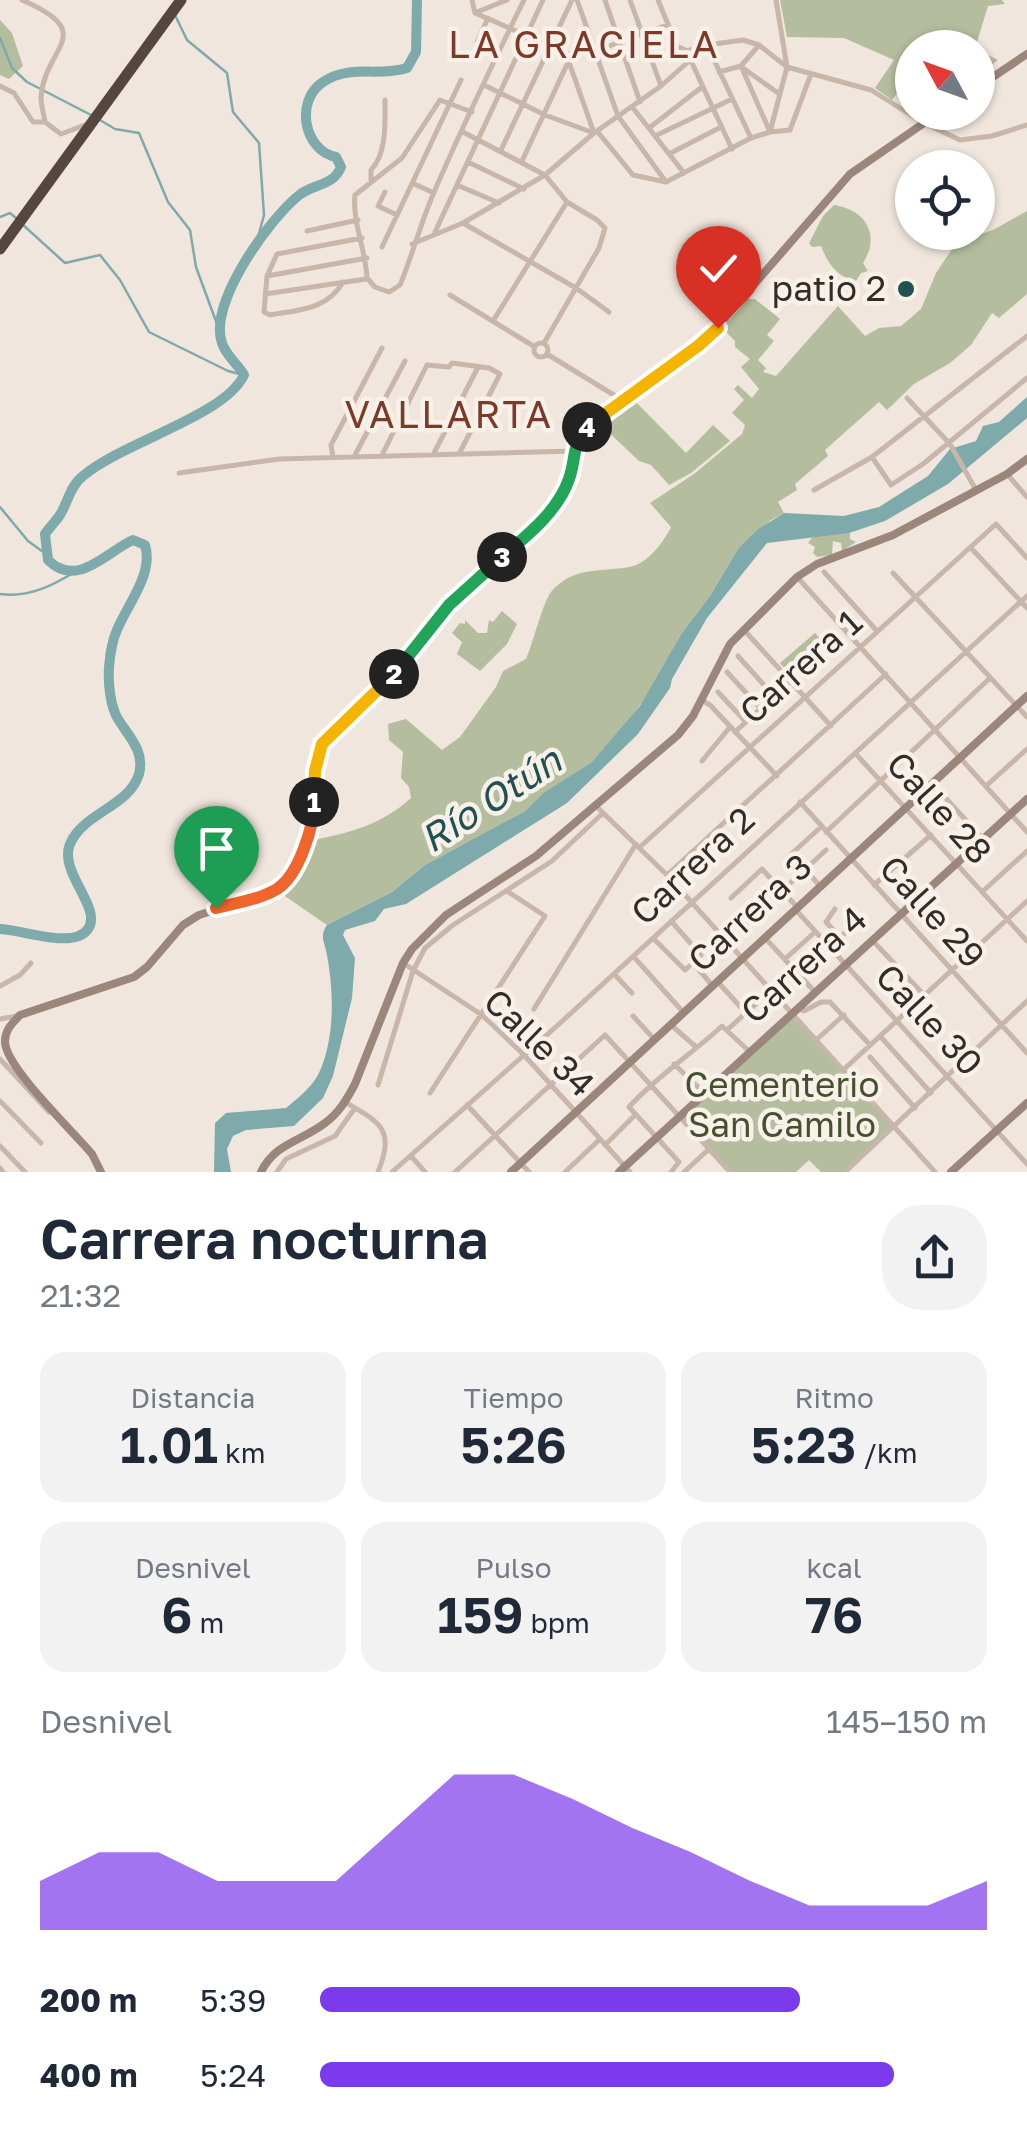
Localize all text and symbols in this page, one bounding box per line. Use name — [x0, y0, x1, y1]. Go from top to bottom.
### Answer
district label: LA GRACIELA — [448, 21, 720, 66]
north arrow — [895, 30, 995, 130]
map controls — [895, 30, 995, 250]
button: locate — [895, 150, 995, 250]
pin — [676, 226, 761, 329]
icon: check — [691, 241, 746, 296]
place label: patio 2 — [772, 267, 886, 309]
marker: patio 2 — [895, 278, 917, 300]
district label: VALLARTA — [345, 391, 553, 436]
pin: 4 — [562, 402, 612, 452]
text: 4 — [578, 410, 596, 443]
pin: 3 — [477, 532, 527, 582]
text: 3 — [493, 540, 511, 573]
street label: Carrera 1 — [731, 601, 870, 732]
pin: 2 — [369, 649, 419, 699]
text: 2 — [385, 657, 403, 690]
water label: Río Otún — [412, 736, 570, 861]
street label: Calle 28 — [879, 743, 1001, 872]
pin: 1 — [289, 777, 339, 827]
text: 1 — [307, 785, 321, 818]
street label: Carrera 2 — [622, 798, 763, 933]
pin — [174, 806, 259, 909]
icon: arrive — [189, 821, 244, 876]
street label: Carrera 3 — [679, 845, 820, 980]
street label: Calle 29 — [872, 847, 994, 976]
street label: Carrera 4 — [732, 897, 875, 1031]
street label: Calle 30 — [868, 955, 992, 1084]
street label: Calle 34 — [476, 980, 603, 1105]
park label: Cementerio San Camilo — [685, 1063, 879, 1145]
text: Carrera nocturna — [40, 1205, 489, 1271]
button: share — [882, 1205, 987, 1310]
text: 21:32 — [40, 1276, 121, 1314]
text: Distancia — [130, 1381, 255, 1414]
text: Tiempo — [464, 1381, 563, 1414]
text: Ritmo — [794, 1381, 874, 1414]
text: 1.01 — [120, 1414, 218, 1474]
text: 5:26 — [460, 1414, 567, 1474]
text: 5:23 — [751, 1414, 856, 1474]
text: km — [218, 1436, 266, 1469]
text: /km — [856, 1436, 917, 1469]
text: Desnivel — [135, 1551, 251, 1584]
text: Pulso — [476, 1551, 551, 1584]
text: kcal — [807, 1551, 862, 1584]
text: 6 — [161, 1584, 193, 1644]
text: 159 — [437, 1584, 524, 1644]
text: 76 — [805, 1584, 863, 1644]
text: m — [193, 1606, 224, 1639]
text: bpm — [524, 1606, 590, 1639]
text: Desnivel — [40, 1702, 172, 1740]
text: 145–150 m — [826, 1702, 987, 1740]
text: 200 m — [40, 1981, 137, 2019]
text: 5:39 — [200, 1981, 266, 2019]
text: 400 m — [40, 2056, 138, 2094]
text: 5:24 — [200, 2056, 266, 2094]

